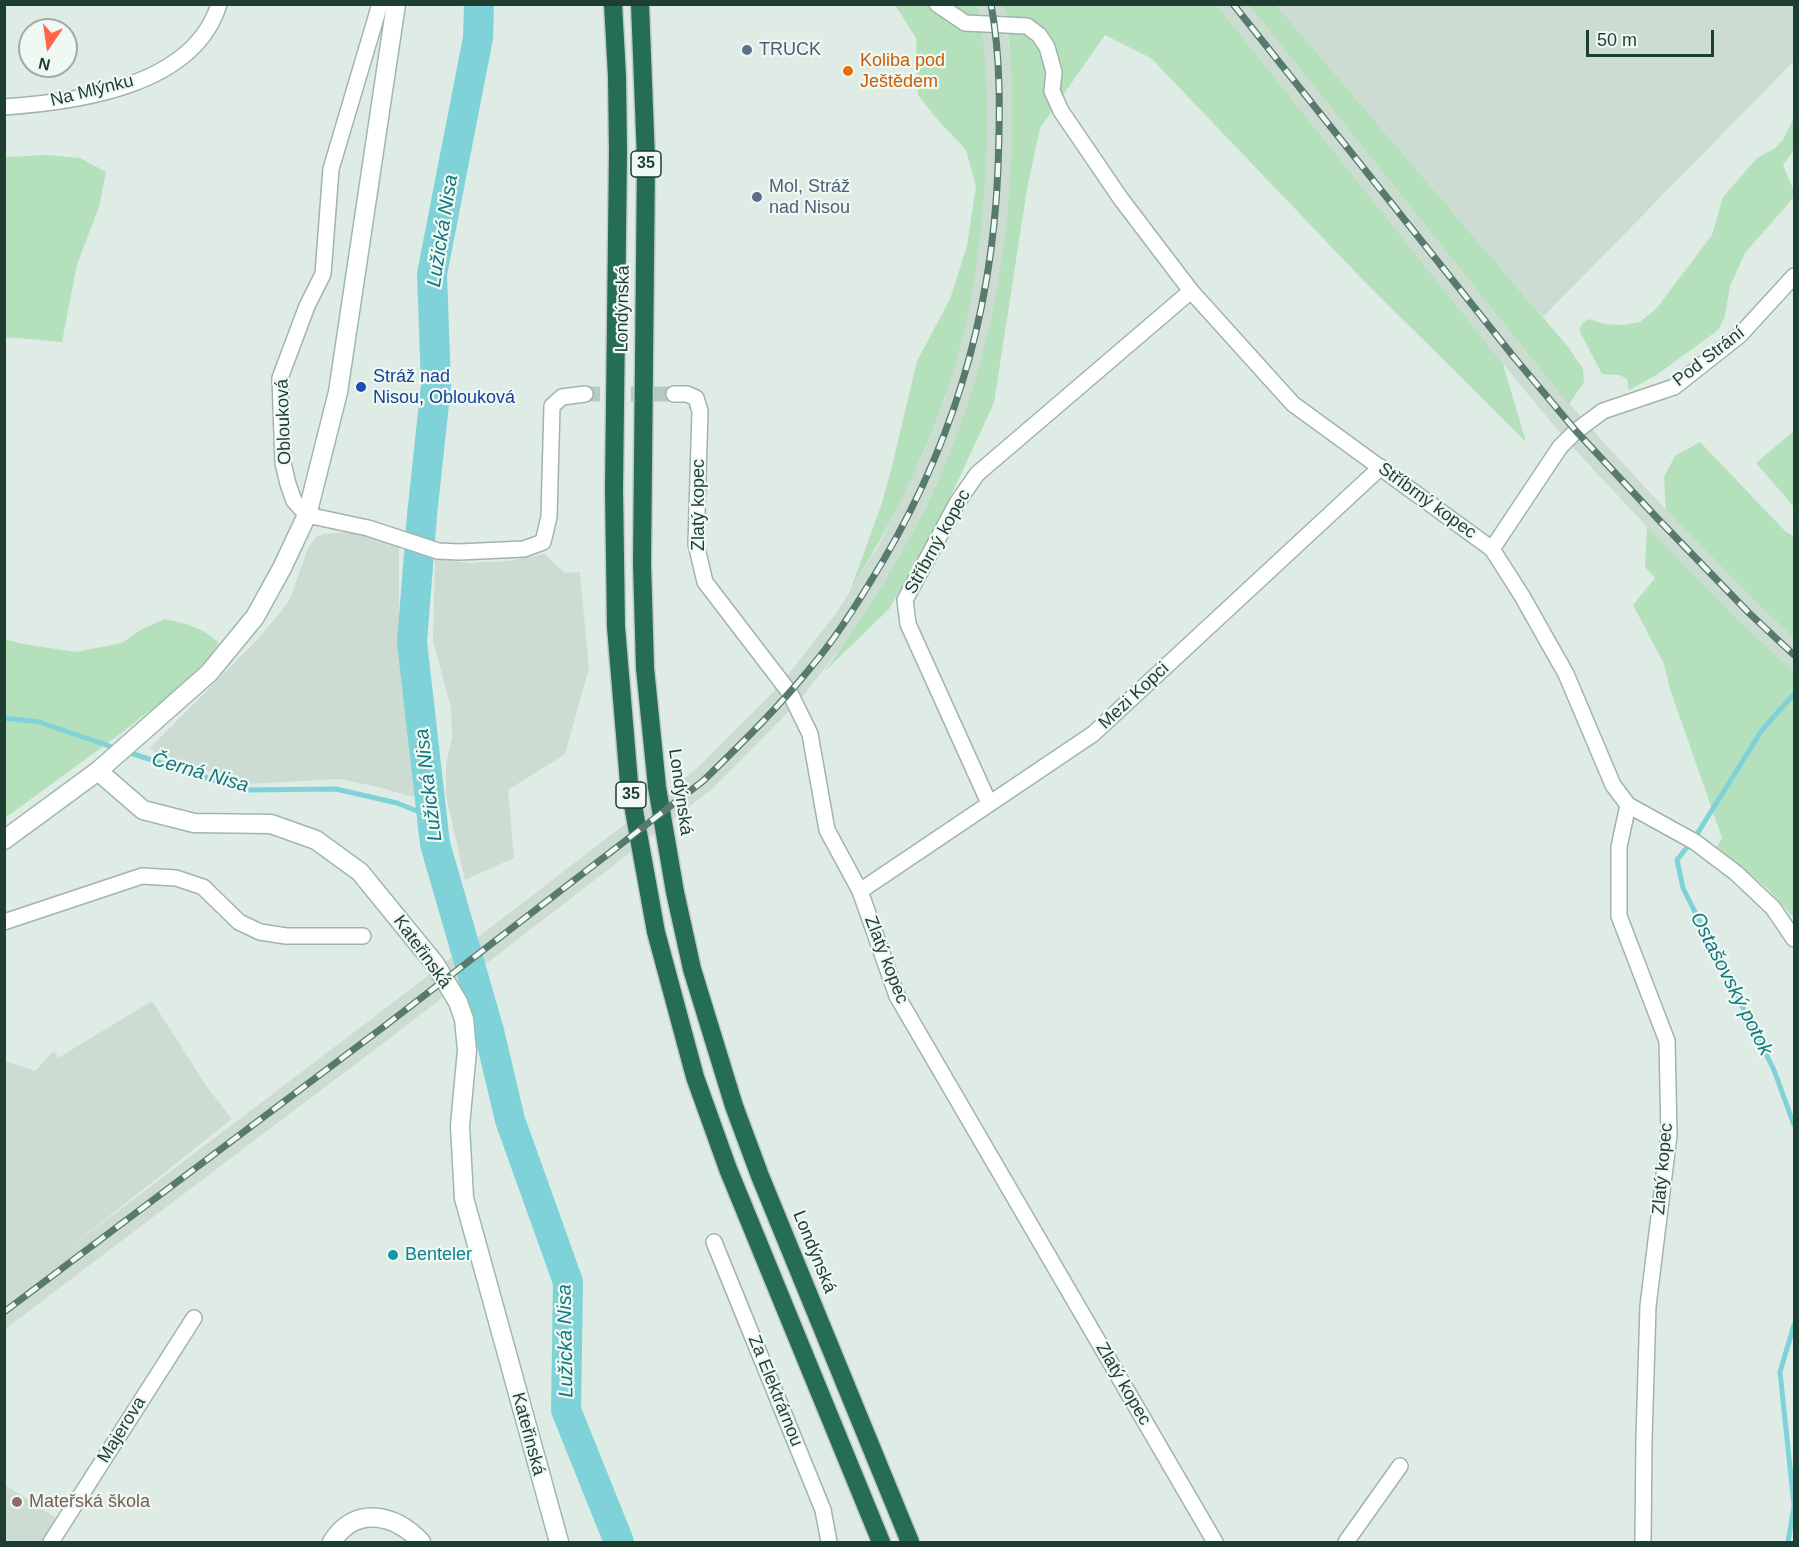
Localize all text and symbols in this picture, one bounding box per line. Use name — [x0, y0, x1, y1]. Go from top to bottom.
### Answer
north arrow — [18, 18, 78, 78]
scale bar — [1589, 18, 1716, 56]
text: 50 m — [1597, 30, 1637, 50]
place label: TRUCK — [759, 39, 821, 61]
marker: TRUCK — [740, 43, 754, 57]
place label: Koliba pod Ještědem — [860, 50, 945, 92]
text: N — [37, 54, 52, 74]
marker: Koliba pod Ještědem — [841, 64, 855, 78]
street label: Na Mlýnku — [48, 70, 136, 112]
road number: 35 — [631, 151, 661, 177]
water label: Lužická Nisa — [422, 173, 464, 289]
place label: Mol, Stráž nad Nisou — [769, 176, 850, 219]
marker: Mol, Stráž nad Nisou — [750, 190, 764, 204]
street label: Londýnská — [611, 265, 635, 353]
street label: Pod Strání — [1669, 322, 1749, 392]
place label: Stráž nad Nisou, Oblouková — [373, 366, 515, 409]
street label: Oblouková — [272, 379, 296, 465]
marker: Stráž nad Nisou, Oblouková — [354, 380, 368, 394]
street label: Stříbrný kopec — [1374, 458, 1480, 544]
street label: Zlatý kopec — [688, 459, 710, 551]
street label: Stříbrný kopec — [900, 486, 976, 598]
street label: Mezi Kopci — [1094, 658, 1174, 734]
water label: Lužická Nisa — [410, 727, 448, 843]
street label: Londýnská — [663, 747, 697, 837]
water label: Černá Nisa — [149, 748, 251, 798]
road number: 35 — [616, 782, 646, 808]
water label: Ostašovský potok — [1684, 908, 1778, 1060]
street label: Kateřinská — [388, 911, 456, 993]
street label: Zlatý kopec — [859, 913, 913, 1007]
street label: Zlatý kopec — [1648, 1122, 1678, 1216]
street label: Londýnská — [788, 1208, 840, 1296]
place label: Benteler — [405, 1244, 472, 1266]
marker: Benteler — [386, 1248, 400, 1262]
water label: Lužická Nisa — [553, 1284, 579, 1398]
street label: Za Elektrárnou — [743, 1332, 807, 1450]
street label: Zlatý kopec — [1091, 1339, 1155, 1429]
street label: Kateřinská — [507, 1390, 549, 1478]
street label: Majerova — [93, 1393, 151, 1467]
place label: Mateřská škola — [29, 1491, 150, 1513]
marker: Mateřská škola — [10, 1495, 24, 1509]

